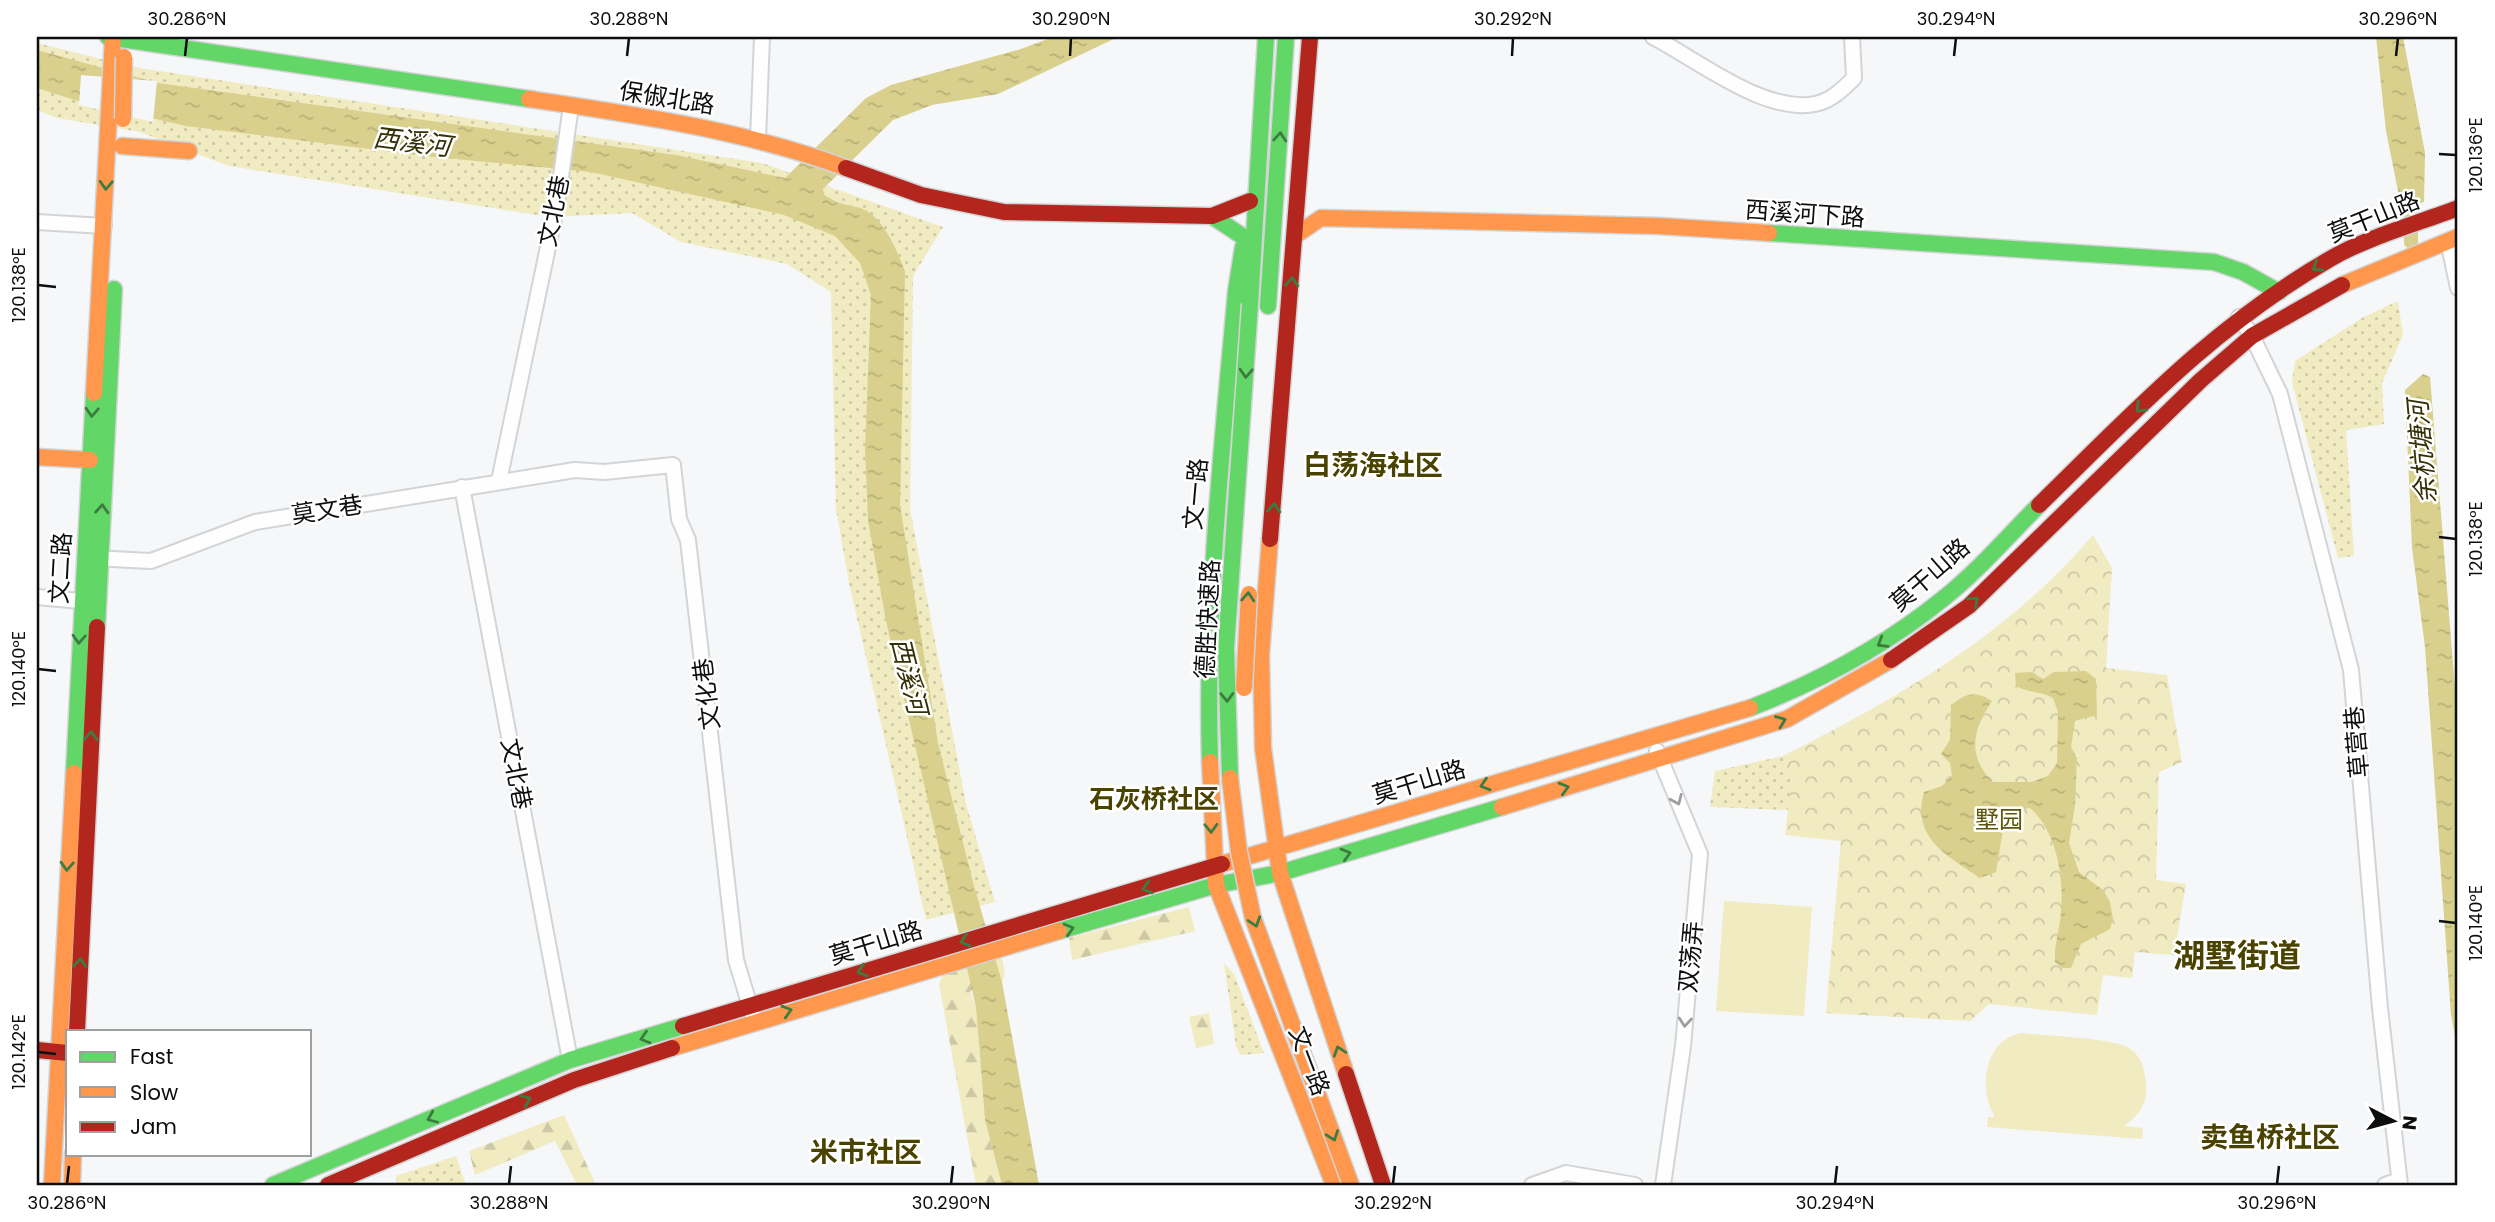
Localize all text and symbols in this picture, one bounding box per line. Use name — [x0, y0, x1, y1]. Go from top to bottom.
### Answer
text: 30.286°N — [148, 6, 226, 31]
text: 30.288°N — [590, 6, 668, 31]
text: 30.290°N — [1032, 6, 1110, 31]
text: 30.292°N — [1474, 6, 1552, 31]
text: 30.294°N — [1917, 6, 1995, 31]
text: 30.296°N — [2359, 6, 2437, 31]
street label: 保俶北路 — [617, 74, 717, 121]
text: 120.136°E — [2463, 117, 2488, 193]
water label: 西溪河 — [371, 119, 458, 165]
one-way arrow — [1272, 131, 1287, 142]
street label: 文北巷 — [530, 172, 577, 249]
one-way arrow — [98, 179, 113, 190]
street label: 莫干山路 — [2323, 183, 2424, 250]
street label: 西溪河下路 — [1744, 193, 1866, 234]
text: 120.138°E — [6, 247, 31, 323]
one-way arrow — [2312, 259, 2325, 271]
one-way arrow — [1284, 276, 1299, 287]
one-way arrow — [1238, 367, 1253, 378]
water label: 余杭塘河 — [2399, 394, 2444, 505]
one-way arrow — [2135, 400, 2148, 413]
one-way arrow — [85, 407, 100, 418]
district label: 白荡海社区 — [1303, 446, 1443, 485]
street label: 文一路 — [1176, 457, 1215, 531]
street label: 莫文巷 — [289, 488, 365, 531]
text: 120.138°E — [2463, 501, 2488, 577]
one-way arrow — [94, 503, 109, 514]
one-way arrow — [1266, 503, 1281, 514]
street label: 文二路 — [42, 531, 79, 605]
street label: 莫干山路 — [1883, 531, 1977, 619]
street label: 德胜快速路 — [1188, 558, 1227, 680]
one-way arrow — [1241, 592, 1256, 603]
one-way arrow — [1965, 597, 1978, 609]
text: 120.140°E — [6, 631, 31, 707]
one-way arrow — [72, 634, 87, 645]
water label: 西溪河 — [882, 634, 937, 723]
one-way arrow — [1876, 635, 1889, 648]
street label: 文化巷 — [686, 656, 727, 732]
one-way arrow — [1219, 693, 1235, 703]
street label: 草营巷 — [2337, 705, 2376, 779]
one-way arrow — [1774, 715, 1786, 729]
one-way arrow — [83, 730, 98, 741]
street label: 文北巷 — [493, 735, 540, 812]
street label: 莫干山路 — [1368, 752, 1470, 811]
one-way arrow — [1479, 777, 1491, 792]
district label: 石灰桥社区 — [1089, 781, 1219, 817]
one-way arrow — [1557, 782, 1569, 797]
one-way arrow — [1669, 793, 1683, 805]
park label: 墅园 — [1975, 803, 2023, 836]
one-way arrow — [1204, 823, 1219, 834]
one-way arrow — [1340, 848, 1352, 863]
one-way arrow — [59, 861, 74, 872]
one-way arrow — [1142, 879, 1154, 894]
text: 120.140°E — [2463, 885, 2488, 961]
street label: 莫干山路 — [825, 913, 927, 972]
one-way arrow — [1247, 916, 1261, 928]
street label: 双荡弄 — [1671, 920, 1710, 994]
one-way arrow — [1063, 923, 1075, 937]
one-way arrow — [959, 932, 971, 947]
district label: 湖墅街道 — [2173, 933, 2301, 978]
one-way arrow — [73, 957, 88, 968]
one-way arrow — [857, 963, 869, 978]
one-way arrow — [781, 1005, 793, 1020]
text: 120.142°E — [6, 1014, 31, 1090]
one-way arrow — [1678, 1016, 1693, 1028]
street label: 文一路 — [1281, 1021, 1338, 1100]
one-way arrow — [639, 1029, 651, 1044]
legend — [66, 1030, 312, 1156]
text: Fast — [130, 1042, 173, 1071]
one-way arrow — [1332, 1045, 1347, 1057]
text: Slow — [130, 1078, 178, 1107]
north arrow — [2358, 1086, 2428, 1156]
one-way arrow — [519, 1094, 531, 1108]
one-way arrow — [427, 1110, 439, 1124]
text: Jam — [130, 1112, 177, 1141]
text: N — [2395, 1114, 2424, 1131]
district label: 卖鱼桥社区 — [2200, 1118, 2340, 1157]
one-way arrow — [1325, 1130, 1339, 1142]
district label: 米市社区 — [810, 1133, 922, 1172]
text: 30.286°N — [28, 1190, 106, 1215]
text: 30.288°N — [470, 1190, 548, 1215]
text: 30.290°N — [912, 1190, 990, 1215]
text: 30.292°N — [1354, 1190, 1432, 1215]
text: 30.294°N — [1796, 1190, 1874, 1215]
text: 30.296°N — [2238, 1190, 2316, 1215]

